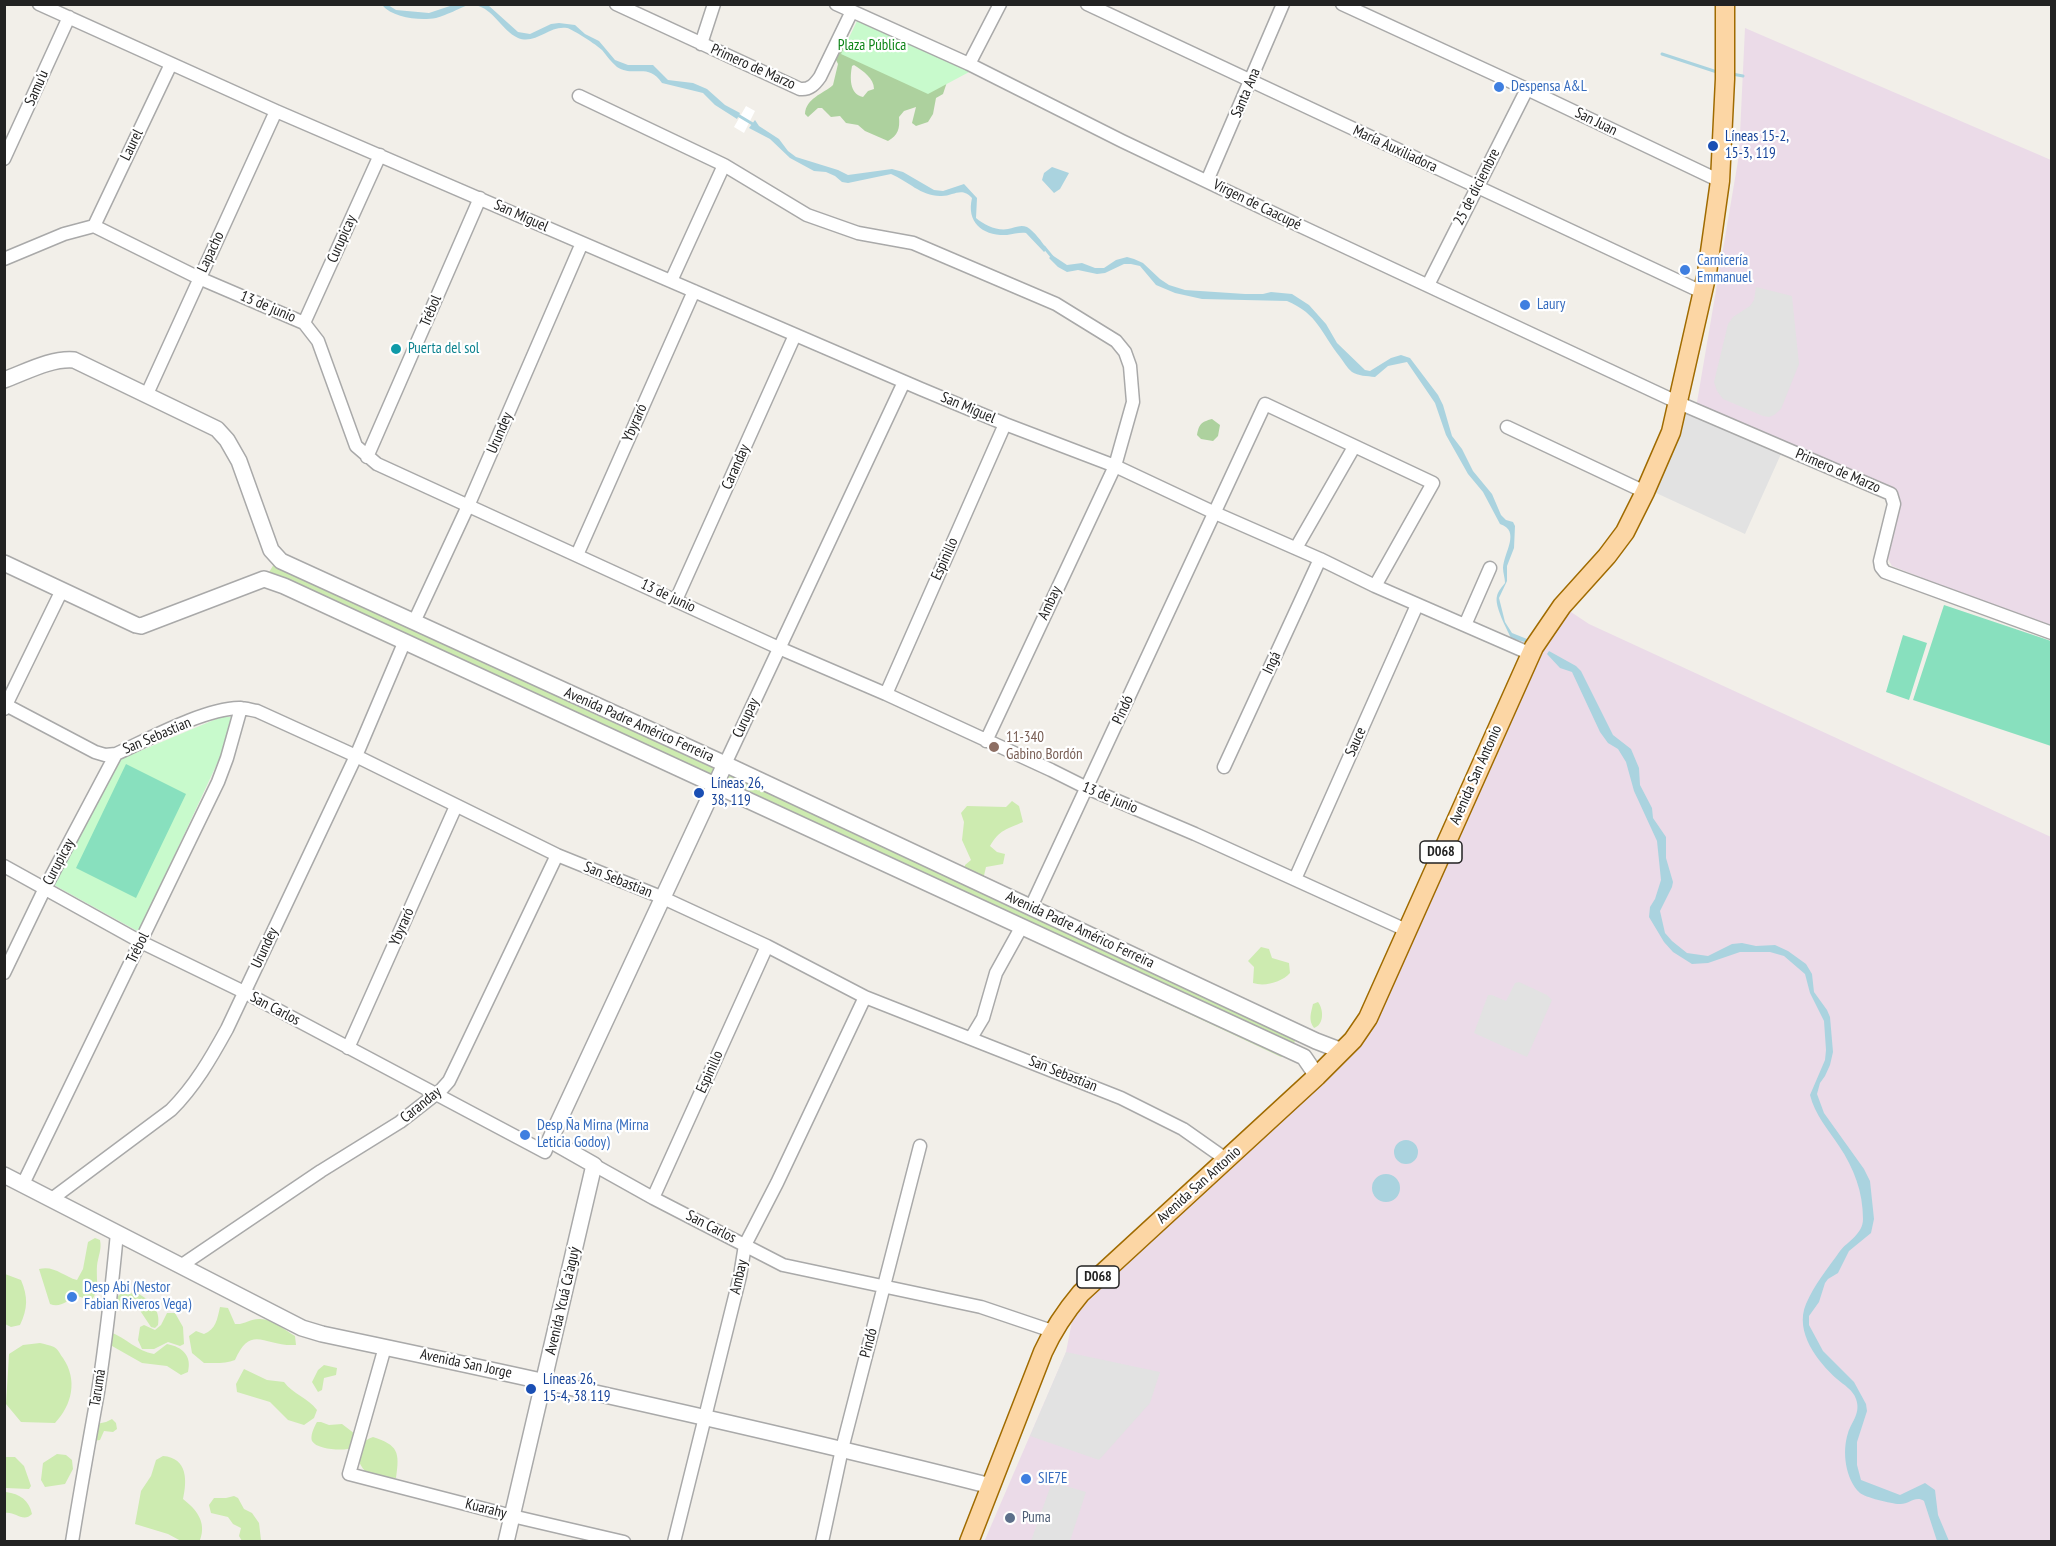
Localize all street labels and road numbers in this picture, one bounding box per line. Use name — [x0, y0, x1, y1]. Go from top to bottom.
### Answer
street label: Primero de Marzo — [708, 40, 798, 94]
street label: Santa Ana — [1228, 66, 1264, 120]
street label: Samu'u — [21, 67, 53, 109]
street label: San Juan — [1572, 104, 1620, 140]
street label: María Auxiliadora — [1350, 122, 1440, 176]
street label: Laurel — [117, 127, 147, 163]
street label: 25 de diciembre — [1450, 146, 1504, 228]
street label: Virgen de Caacupé — [1210, 176, 1304, 234]
street label: San Miguel — [491, 196, 551, 236]
street label: Curupicay — [323, 212, 361, 266]
street label: Lapacho — [194, 229, 228, 275]
street label: 13 de junio — [238, 287, 298, 327]
street label: Trébol — [416, 293, 446, 329]
street label: San Miguel — [938, 388, 998, 428]
street label: Ybyraró — [619, 401, 651, 445]
street label: Urundey — [483, 410, 517, 456]
street label: Caranday — [718, 442, 754, 492]
street label: Primero de Marzo — [1793, 445, 1883, 497]
street label: Espinillo — [928, 535, 962, 583]
street label: 13 de junio — [638, 575, 698, 617]
street label: Ambay — [1034, 583, 1066, 623]
street label: Ingá — [1259, 649, 1285, 677]
street label: Avenida Padre Américo Ferreira — [561, 684, 717, 766]
street label: Pindó — [1109, 693, 1137, 727]
street label: Curupay — [729, 695, 763, 741]
street label: San Sebastian — [120, 714, 194, 758]
street label: Avenida San Antonio — [1446, 723, 1506, 827]
street label: Sauce — [1342, 725, 1370, 759]
street label: 13 de junio — [1080, 778, 1140, 818]
street label: Curupicay — [39, 835, 79, 889]
road number: D068 — [1420, 841, 1462, 863]
street label: San Sebastian — [581, 858, 655, 902]
street label: Avenida Padre Américo Ferreira — [1003, 888, 1157, 972]
street label: Ybyraró — [386, 905, 418, 949]
street label: Urundey — [248, 925, 282, 971]
street label: Trébol — [123, 930, 153, 966]
street label: San Carlos — [247, 988, 303, 1030]
street label: Espinillo — [693, 1048, 727, 1096]
street label: San Sebastian — [1026, 1052, 1100, 1096]
street label: Caranday — [397, 1083, 445, 1127]
street label: Avenida San Antonio — [1153, 1143, 1245, 1227]
street label: San Carlos — [683, 1207, 739, 1247]
street label: Avenida Ycuá Ca'aguý — [542, 1245, 584, 1357]
street label: Ambay — [727, 1258, 751, 1296]
road number: D068 — [1077, 1266, 1119, 1288]
street label: Pindó — [856, 1326, 882, 1360]
street label: Avenida San Jorge — [419, 1346, 513, 1382]
street label: Tarumá — [86, 1368, 110, 1408]
street label: Kuarahy — [463, 1495, 509, 1523]

